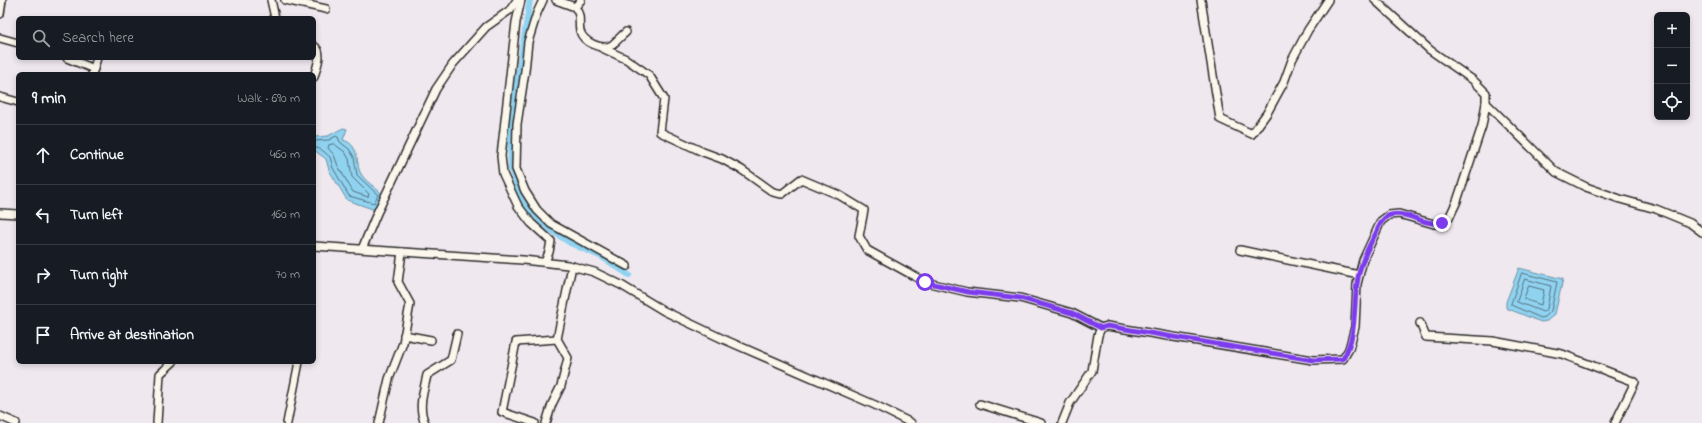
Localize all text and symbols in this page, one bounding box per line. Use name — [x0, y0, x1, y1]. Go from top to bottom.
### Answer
map controls — [1654, 12, 1690, 120]
button: + — [1654, 12, 1690, 48]
search box — [16, 16, 316, 60]
icon: search — [30, 27, 52, 49]
text: Search here — [62, 27, 134, 49]
button: − — [1654, 48, 1690, 84]
button: locate — [1654, 84, 1690, 120]
text: 9 min — [32, 86, 66, 111]
text: Walk · 690 m — [237, 89, 300, 108]
icon: ahead — [32, 144, 54, 166]
text: Continue — [70, 144, 124, 166]
text: 460 m — [270, 145, 300, 164]
icon: left — [32, 204, 54, 226]
text: Turn left — [70, 204, 123, 226]
text: 160 m — [271, 205, 300, 224]
route end — [1433, 214, 1451, 232]
icon: right — [32, 264, 54, 286]
text: Turn right — [70, 264, 128, 286]
text: 70 m — [276, 265, 300, 284]
route start — [916, 273, 934, 291]
icon: arrive — [32, 324, 54, 346]
text: Arrive at destination — [70, 324, 194, 346]

